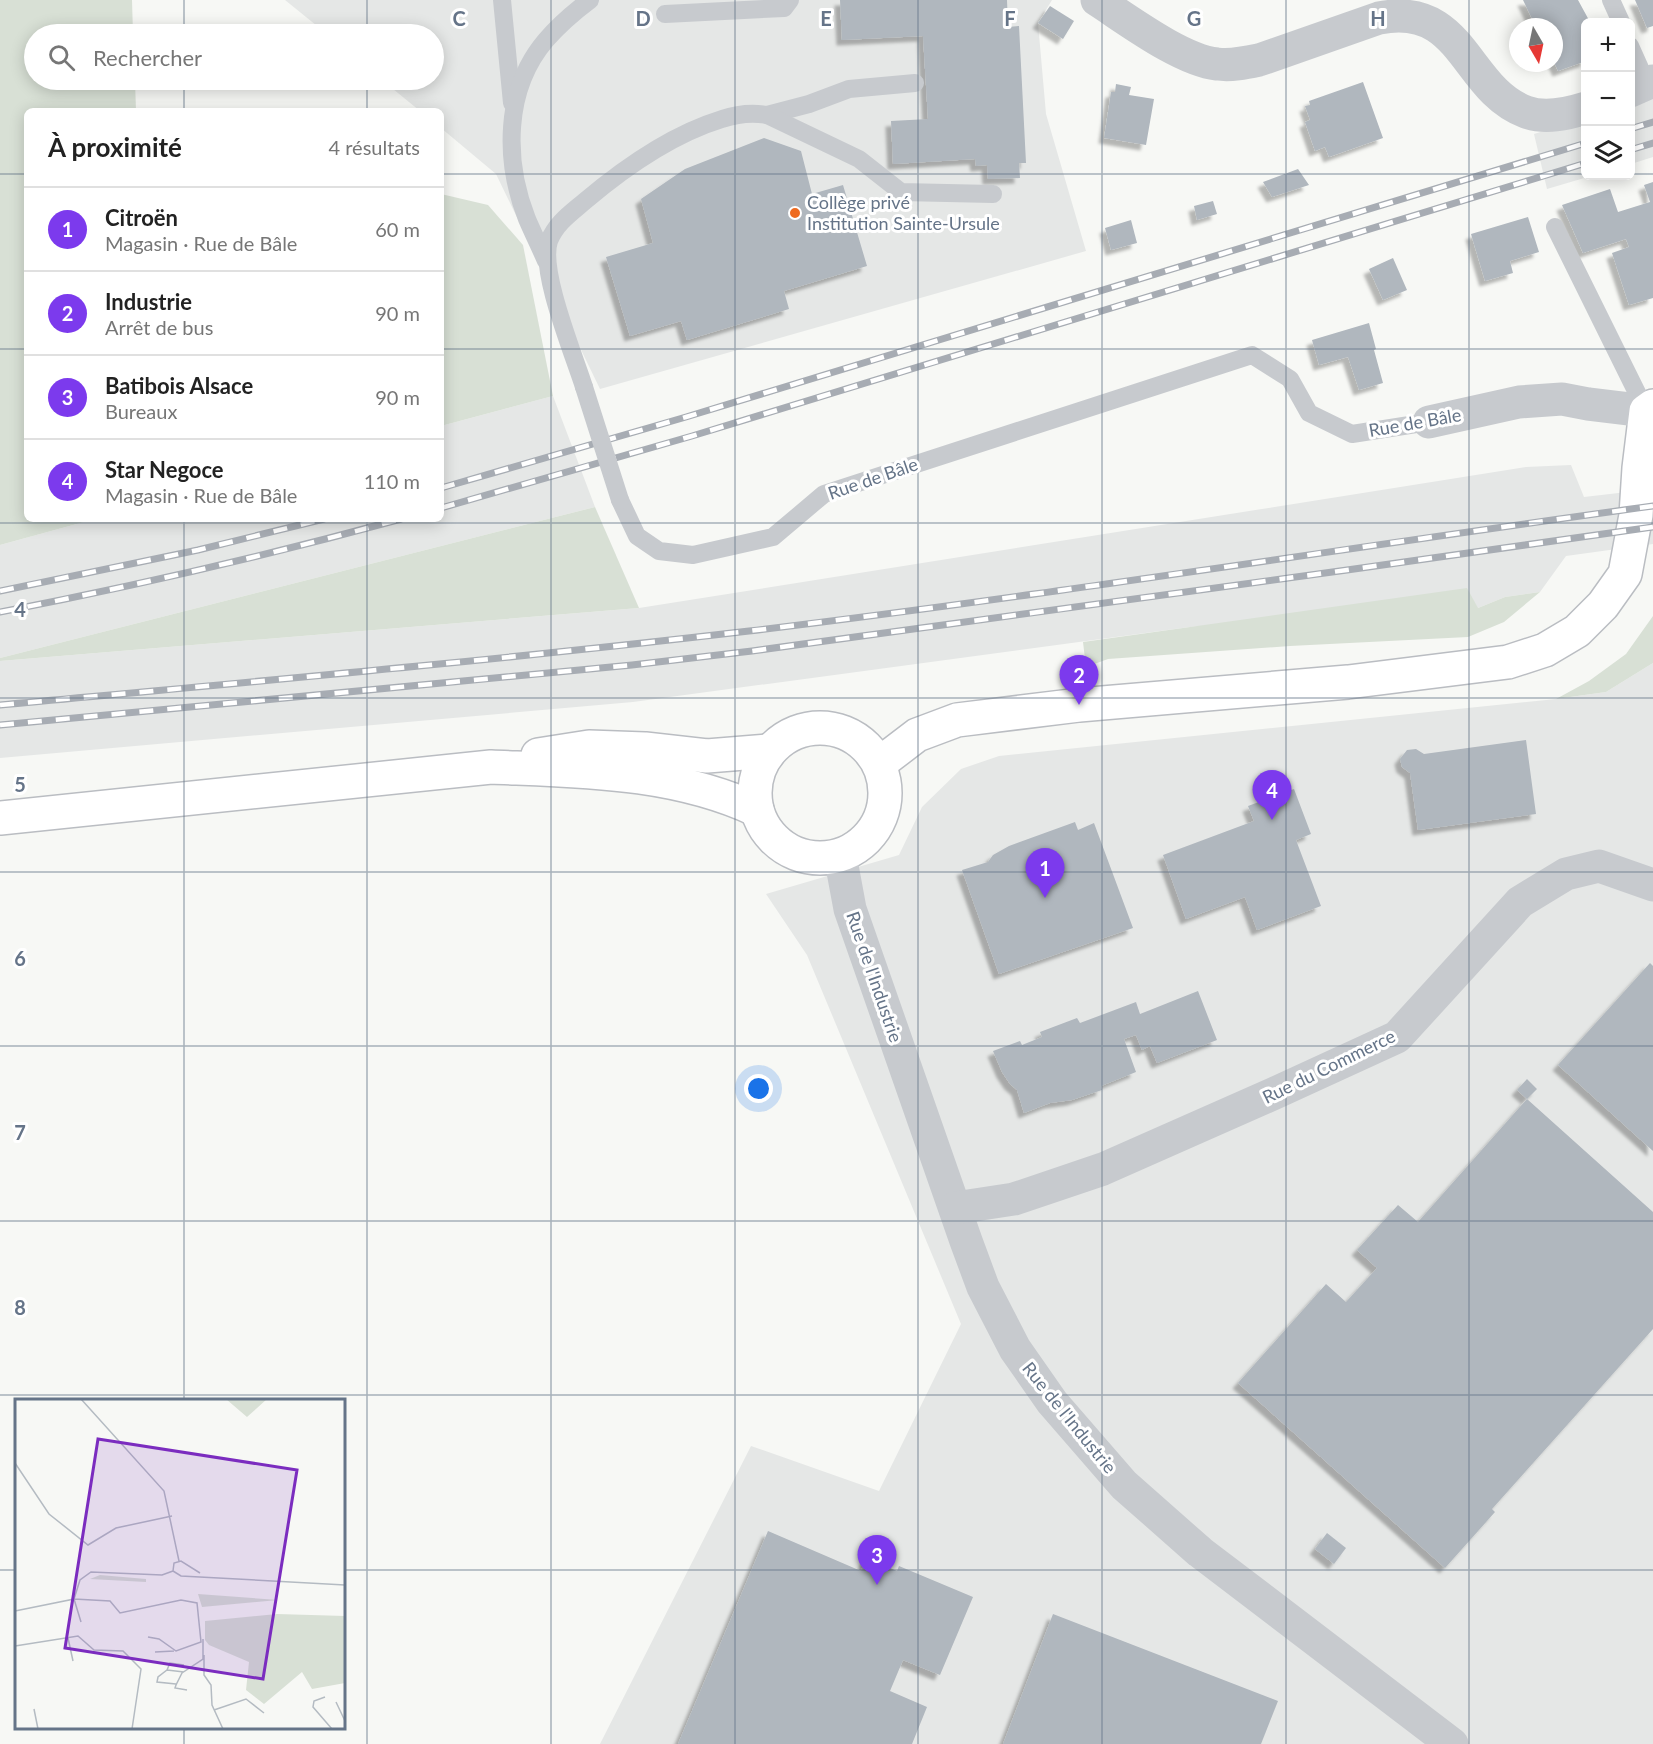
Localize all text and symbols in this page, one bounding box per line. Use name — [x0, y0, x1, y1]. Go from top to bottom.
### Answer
text: C — [452, 6, 466, 30]
text: D — [635, 6, 651, 30]
text: E — [820, 6, 832, 30]
text: F — [1004, 6, 1016, 30]
text: G — [1187, 6, 1201, 30]
text: H — [1370, 6, 1386, 30]
north arrow — [1509, 18, 1563, 72]
map controls — [1581, 18, 1635, 180]
button: + — [1581, 18, 1635, 72]
search box — [24, 24, 444, 90]
icon: search — [45, 41, 78, 74]
text: Rechercher — [93, 44, 202, 71]
button: − — [1581, 72, 1635, 126]
button: layers — [1581, 126, 1635, 180]
text: À proximité — [48, 131, 182, 163]
text: 4 résultats — [329, 135, 420, 159]
place label: Collège privé Institution Sainte-Ursule — [807, 191, 1000, 234]
text: Citroën — [105, 204, 178, 231]
marker: Collège privé Institution Sainte-Ursule — [788, 206, 802, 220]
text: 1 — [62, 217, 73, 241]
text: 60 m — [375, 217, 420, 241]
text: Magasin · Rue de Bâle — [105, 231, 297, 255]
text: Industrie — [105, 288, 192, 315]
text: 2 — [62, 301, 73, 325]
text: 90 m — [375, 301, 420, 325]
text: Arrêt de bus — [105, 315, 213, 339]
text: Batibois Alsace — [105, 372, 253, 399]
text: 3 — [62, 385, 73, 409]
text: 90 m — [375, 385, 420, 409]
text: Bureaux — [105, 399, 177, 423]
street label: Rue de Bâle — [1367, 403, 1463, 441]
street label: Rue de Bâle — [825, 452, 920, 504]
text: Star Negoce — [105, 456, 224, 483]
text: 4 — [62, 469, 73, 493]
text: 110 m — [364, 469, 420, 493]
text: Magasin · Rue de Bâle — [105, 483, 297, 507]
text: 4 — [14, 597, 26, 621]
pin: 2 — [1060, 656, 1098, 705]
pin: 4 — [1252, 770, 1292, 820]
text: 5 — [14, 772, 26, 796]
pin: 1 — [1026, 848, 1064, 898]
street label: Rue de l'Industrie — [842, 908, 908, 1045]
text: 6 — [14, 946, 26, 970]
street label: Rue du Commerce — [1259, 1024, 1399, 1108]
your location — [744, 1074, 773, 1103]
text: 7 — [14, 1120, 26, 1144]
text: 8 — [14, 1295, 26, 1319]
street label: Rue de l'Industrie — [1018, 1357, 1121, 1477]
inset map — [15, 1399, 345, 1729]
pin: 3 — [858, 1536, 896, 1585]

